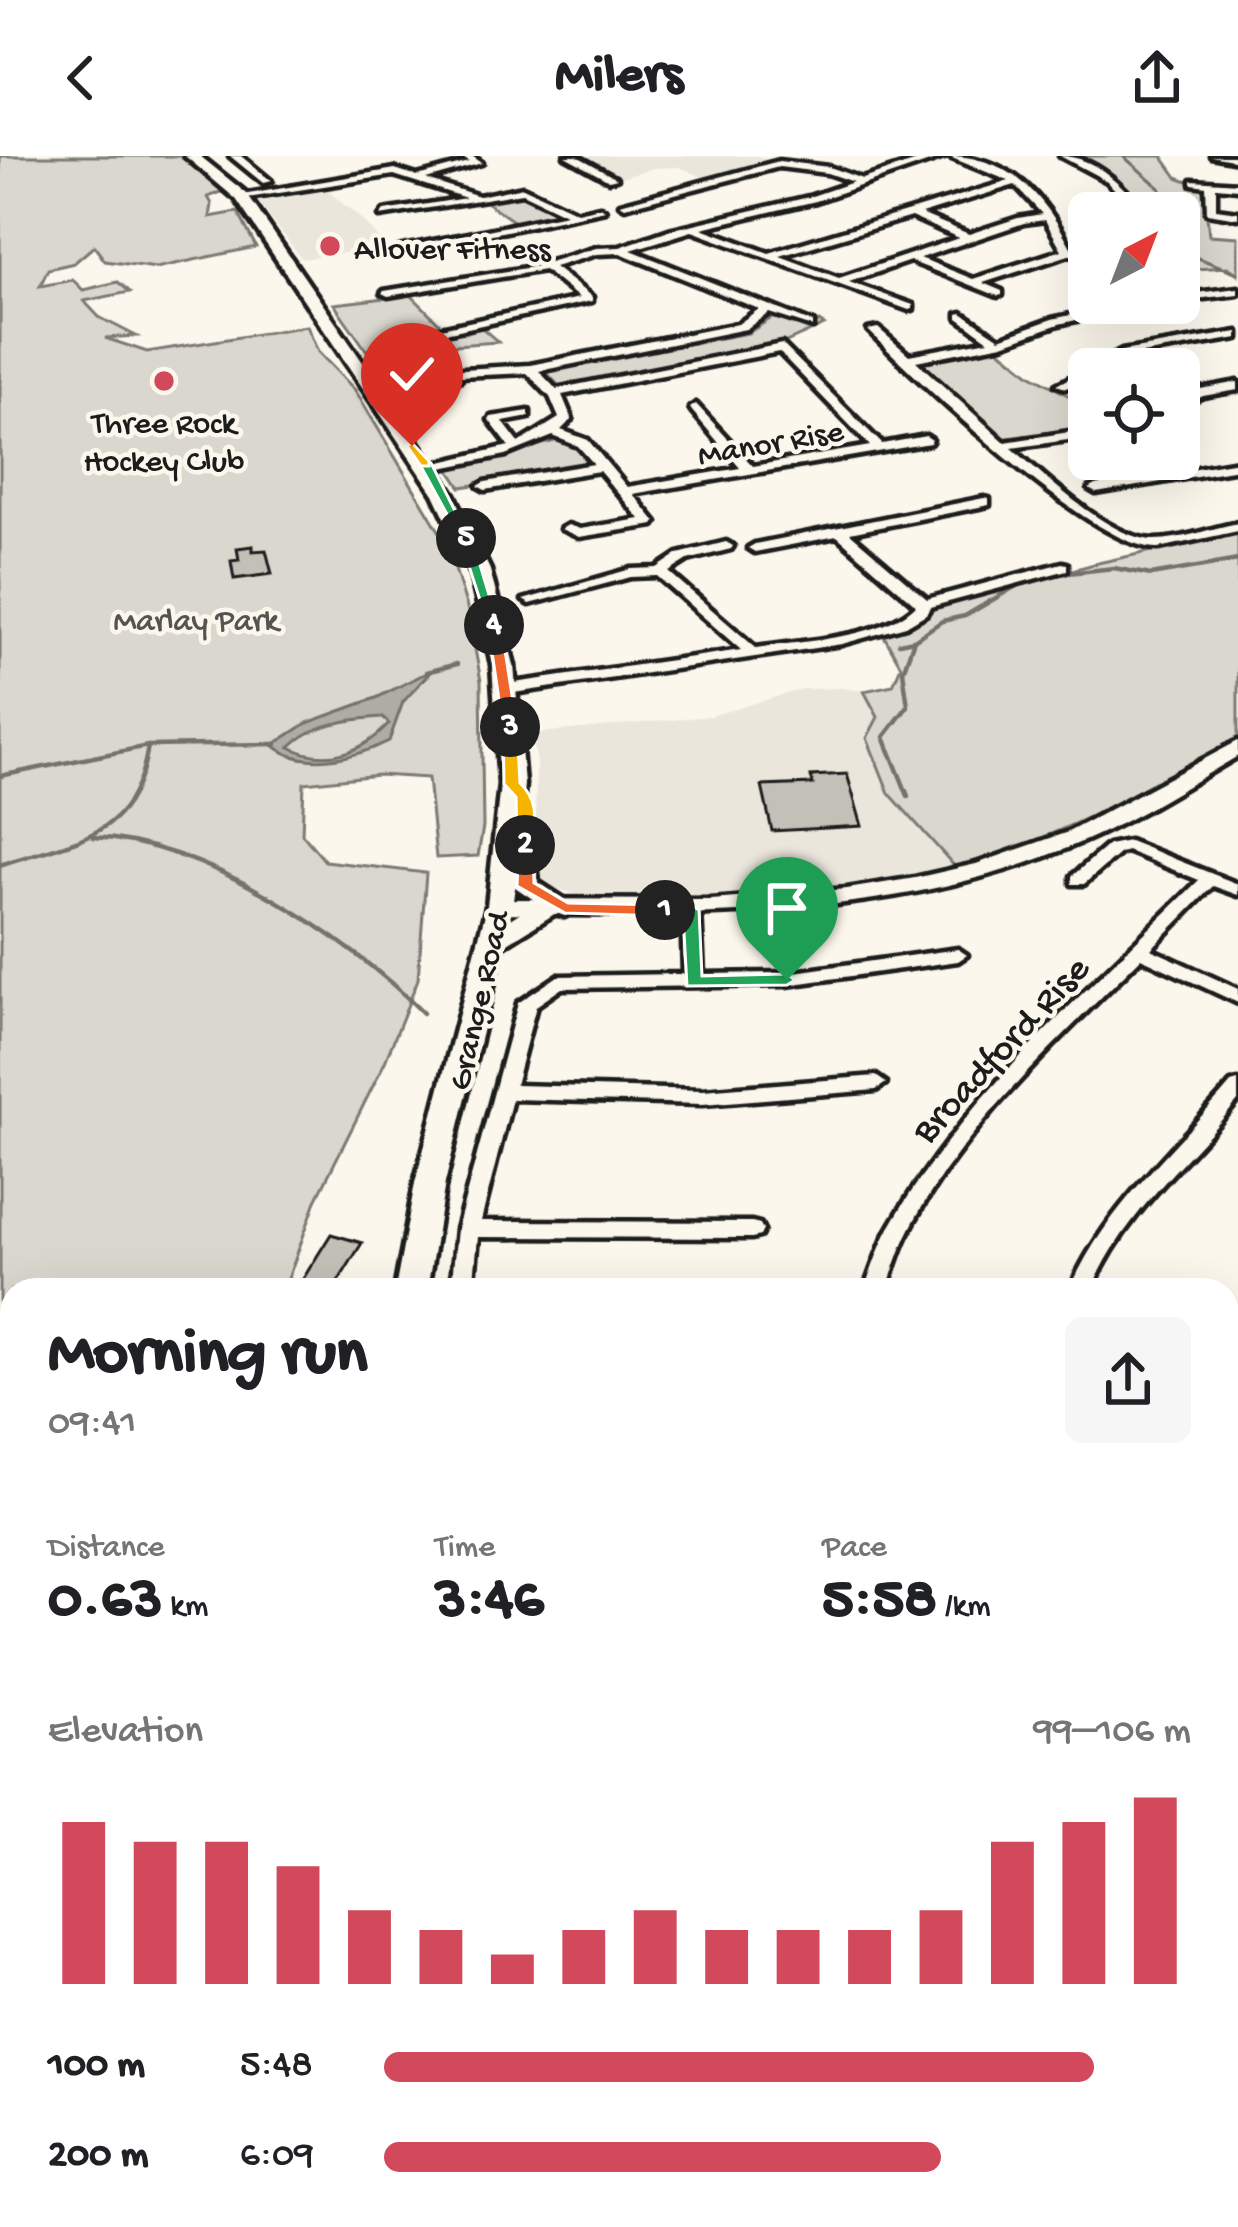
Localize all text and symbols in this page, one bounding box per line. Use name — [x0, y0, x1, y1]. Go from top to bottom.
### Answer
icon: back — [48, 45, 114, 111]
icon: share — [1124, 45, 1190, 111]
text: Milers — [555, 46, 683, 110]
north arrow — [1068, 192, 1200, 324]
map controls — [1068, 192, 1200, 480]
marker: Allover Fitness — [317, 233, 343, 259]
place label: Allover Fitness — [354, 233, 552, 271]
pin — [361, 323, 463, 446]
icon: check — [379, 341, 445, 407]
button: locate — [1068, 348, 1200, 480]
marker: Three Rock Hockey Club — [151, 368, 177, 394]
place label: Three Rock Hockey Club — [83, 407, 245, 483]
street label: Manor Rise — [695, 414, 848, 477]
pin: 5 — [436, 508, 496, 568]
text: 5 — [457, 519, 475, 557]
pin: 4 — [464, 595, 524, 655]
park label: Marlay Park — [113, 604, 282, 642]
text: 4 — [486, 606, 502, 644]
pin: 3 — [480, 697, 540, 757]
text: 3 — [501, 708, 519, 746]
pin: 2 — [495, 815, 555, 875]
text: 2 — [517, 826, 533, 864]
pin — [736, 857, 838, 980]
icon: arrive — [754, 875, 820, 941]
pin: 1 — [635, 880, 695, 940]
text: 1 — [658, 891, 672, 929]
street label: Grange Road — [443, 906, 521, 1094]
street label: Broadford Rise — [904, 948, 1102, 1156]
button: share — [1065, 1317, 1191, 1443]
text: Morning run — [48, 1318, 367, 1396]
text: 09:41 — [48, 1402, 136, 1448]
text: Distance — [48, 1530, 165, 1568]
text: Time — [435, 1530, 495, 1568]
text: Pace — [822, 1530, 887, 1568]
text: 0.63 — [48, 1568, 162, 1638]
text: 3:46 — [435, 1568, 544, 1638]
text: 5:58 — [822, 1568, 937, 1638]
text: km — [162, 1589, 208, 1627]
text: /km — [937, 1589, 991, 1627]
text: Elevation — [48, 1710, 203, 1756]
text: 99–106 m — [1033, 1710, 1191, 1756]
text: 100 m — [48, 2044, 145, 2090]
text: 5:48 — [240, 2044, 313, 2090]
text: 200 m — [48, 2134, 148, 2180]
text: 6:09 — [240, 2134, 314, 2180]

